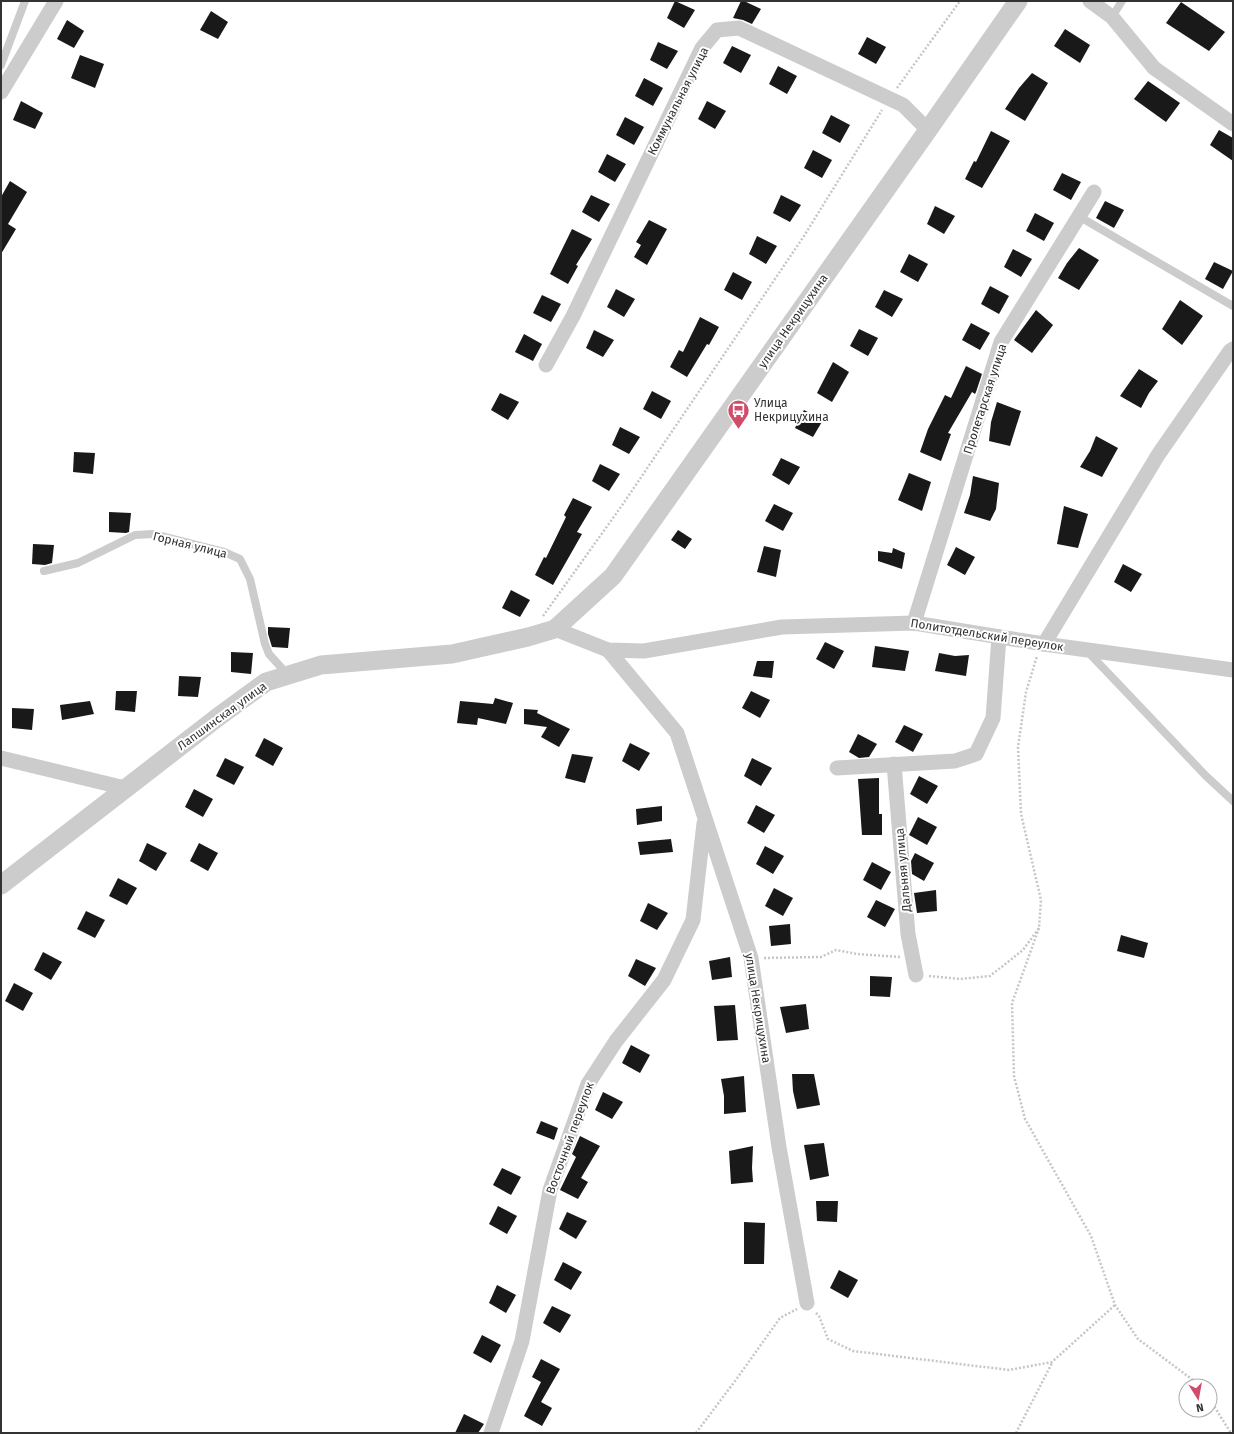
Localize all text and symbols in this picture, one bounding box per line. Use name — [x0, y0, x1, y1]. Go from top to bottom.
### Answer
street label: Коммунальная улица — [645, 45, 711, 157]
street label: улица Некрицухина — [755, 271, 831, 371]
street label: Пролетарская улица — [961, 342, 1009, 456]
place label: Улица Некрицухина — [754, 396, 829, 424]
bus stop icon: Улица Некрицухина — [725, 397, 751, 430]
street label: Горная улица — [151, 529, 229, 561]
street label: Политотдельский переулок — [910, 616, 1065, 654]
street label: Лапшинская улица — [175, 679, 269, 753]
street label: Дальняя улица — [892, 828, 914, 913]
street label: улица Некрицухина — [742, 952, 774, 1064]
street label: Восточный переулок — [543, 1079, 597, 1196]
north arrow — [1178, 1378, 1218, 1418]
text: N — [1195, 1400, 1205, 1414]

